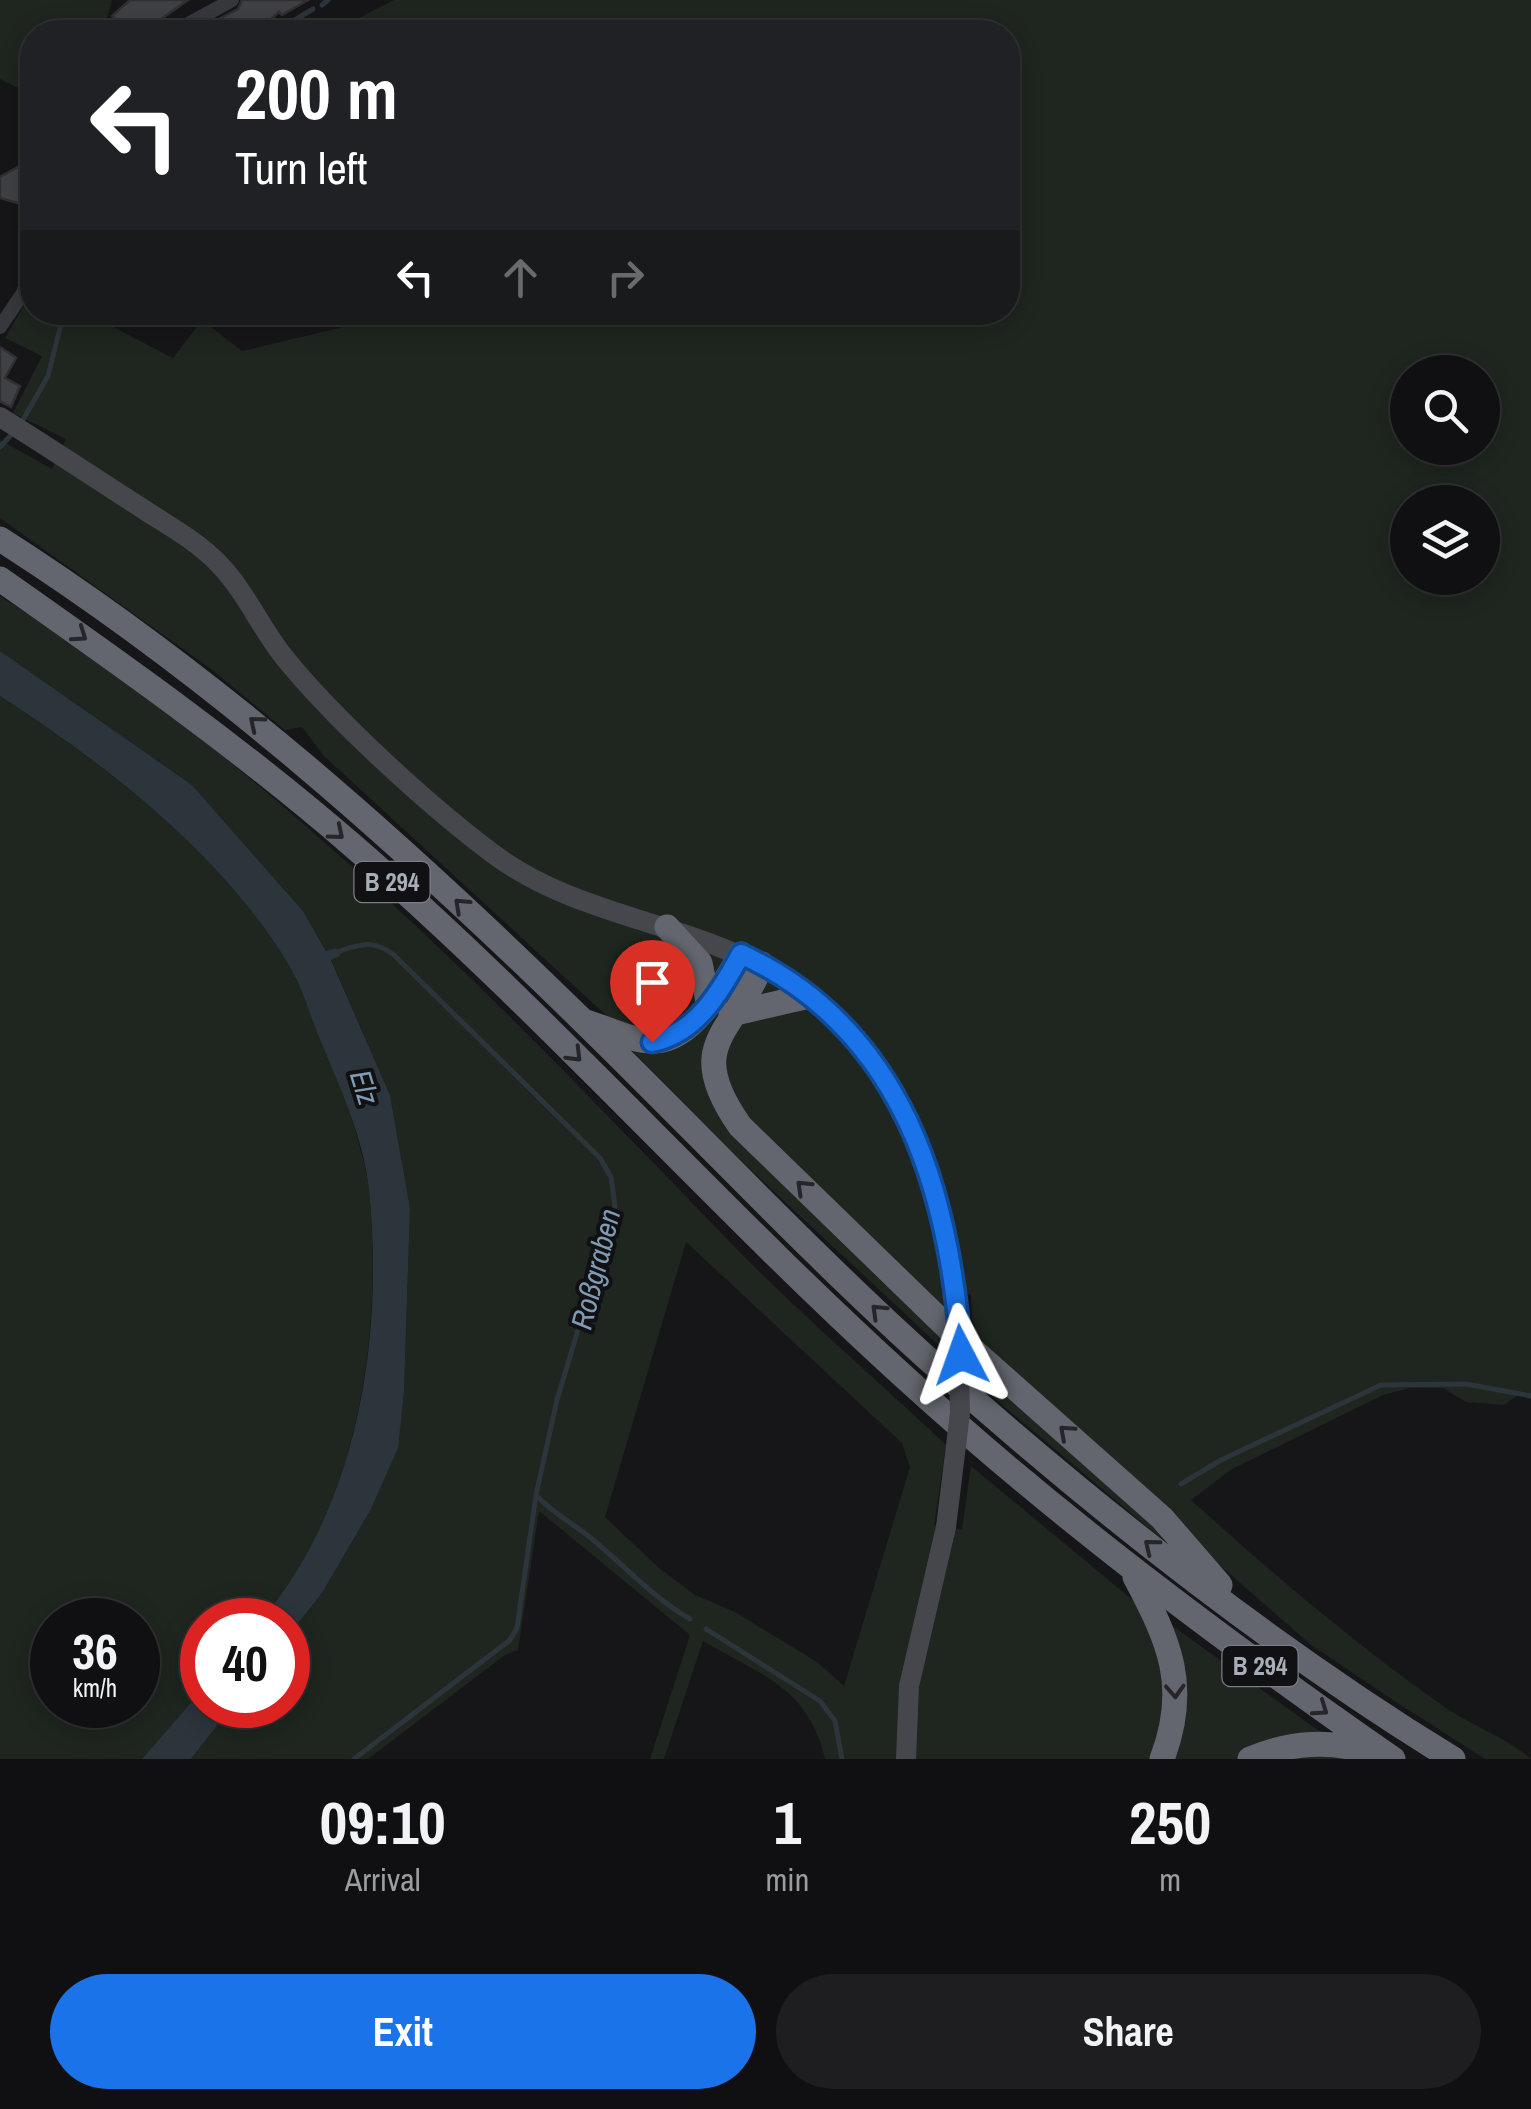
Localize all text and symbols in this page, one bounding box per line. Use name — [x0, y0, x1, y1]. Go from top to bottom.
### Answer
text: 200 m — [235, 47, 398, 141]
icon: left — [70, 60, 200, 190]
text: Turn left — [235, 137, 367, 198]
icon: left — [388, 250, 443, 305]
icon: ahead — [493, 250, 548, 305]
icon: right — [598, 250, 653, 305]
map controls — [1390, 355, 1500, 595]
button: search — [1390, 355, 1500, 465]
button: layers — [1390, 485, 1500, 595]
one-way arrow — [69, 623, 87, 641]
one-way arrow — [249, 716, 267, 734]
one-way arrow — [326, 821, 344, 839]
road number: B 294 — [354, 862, 430, 902]
one-way arrow — [454, 899, 472, 917]
pin — [610, 940, 695, 1043]
icon: arrive — [625, 955, 680, 1010]
one-way arrow — [563, 1043, 581, 1061]
water label: Elz — [341, 1065, 389, 1110]
one-way arrow — [796, 1181, 815, 1199]
water label: Roßgraben — [561, 1204, 629, 1334]
position arrow — [909, 1303, 1013, 1407]
one-way arrow — [872, 1305, 890, 1323]
one-way arrow — [1059, 1426, 1078, 1444]
one-way arrow — [1145, 1540, 1163, 1558]
speed limit sign: 40 — [180, 1598, 310, 1728]
text: 36 — [72, 1617, 118, 1685]
road number: B 294 — [1222, 1646, 1298, 1686]
text: km/h — [73, 1671, 117, 1705]
one-way arrow — [1164, 1683, 1185, 1699]
one-way arrow — [1310, 1697, 1328, 1715]
text: 09:10 — [320, 1782, 446, 1863]
text: 1 — [774, 1782, 801, 1863]
text: 250 — [1129, 1782, 1211, 1863]
text: Arrival — [345, 1858, 421, 1901]
text: min — [765, 1858, 809, 1901]
text: m — [1159, 1858, 1181, 1901]
button: Exit — [50, 1974, 756, 2089]
button: Share — [776, 1974, 1481, 2089]

